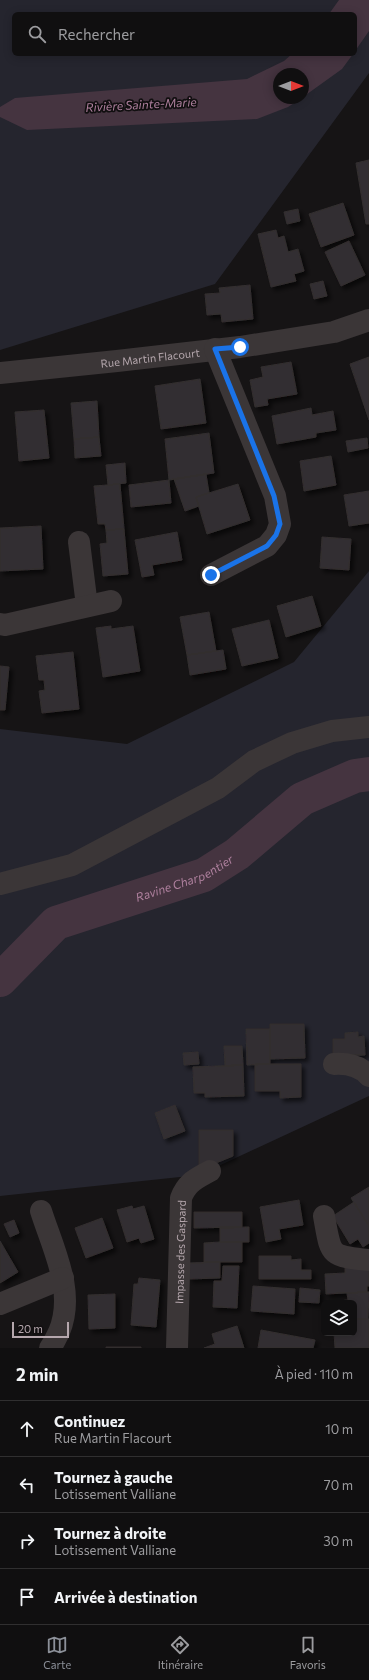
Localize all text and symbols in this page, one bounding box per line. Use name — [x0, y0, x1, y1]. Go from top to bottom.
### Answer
search box — [12, 12, 357, 56]
icon: search — [26, 23, 48, 45]
text: Rechercher — [58, 25, 135, 43]
north arrow — [273, 68, 309, 104]
water label: Rivière Sainte-Marie — [85, 94, 198, 114]
route start — [231, 338, 249, 356]
street label: Rue Martin Flacourt — [100, 345, 201, 369]
route end — [202, 566, 220, 584]
water label: Ravine Charpentier — [134, 851, 236, 904]
street label: Impasse des Gaspard — [172, 1200, 187, 1304]
map controls — [321, 1300, 357, 1336]
button: layers — [321, 1300, 357, 1336]
scale bar — [12, 1320, 69, 1339]
text: 20 m — [18, 1322, 43, 1335]
text: 2 min — [16, 1364, 58, 1385]
text: À pied · 110 m — [275, 1366, 353, 1382]
text: Continuez — [54, 1412, 125, 1430]
icon: ahead — [16, 1418, 38, 1440]
text: 10 m — [325, 1421, 353, 1437]
text: Rue Martin Flacourt — [54, 1430, 172, 1446]
text: Tournez à gauche — [54, 1468, 173, 1486]
icon: left — [16, 1474, 38, 1496]
text: 70 m — [324, 1477, 353, 1493]
text: Lotissement Valliane — [54, 1486, 176, 1502]
text: Tournez à droite — [54, 1524, 166, 1542]
icon: right — [16, 1530, 38, 1552]
text: 30 m — [323, 1533, 353, 1549]
text: Lotissement Valliane — [54, 1542, 176, 1558]
icon: arrive — [16, 1586, 38, 1608]
text: Arrivée à destination — [54, 1588, 197, 1606]
tab: Carte — [43, 1634, 71, 1671]
tab: Itinéraire — [158, 1634, 203, 1671]
tab: Favoris — [290, 1634, 326, 1671]

